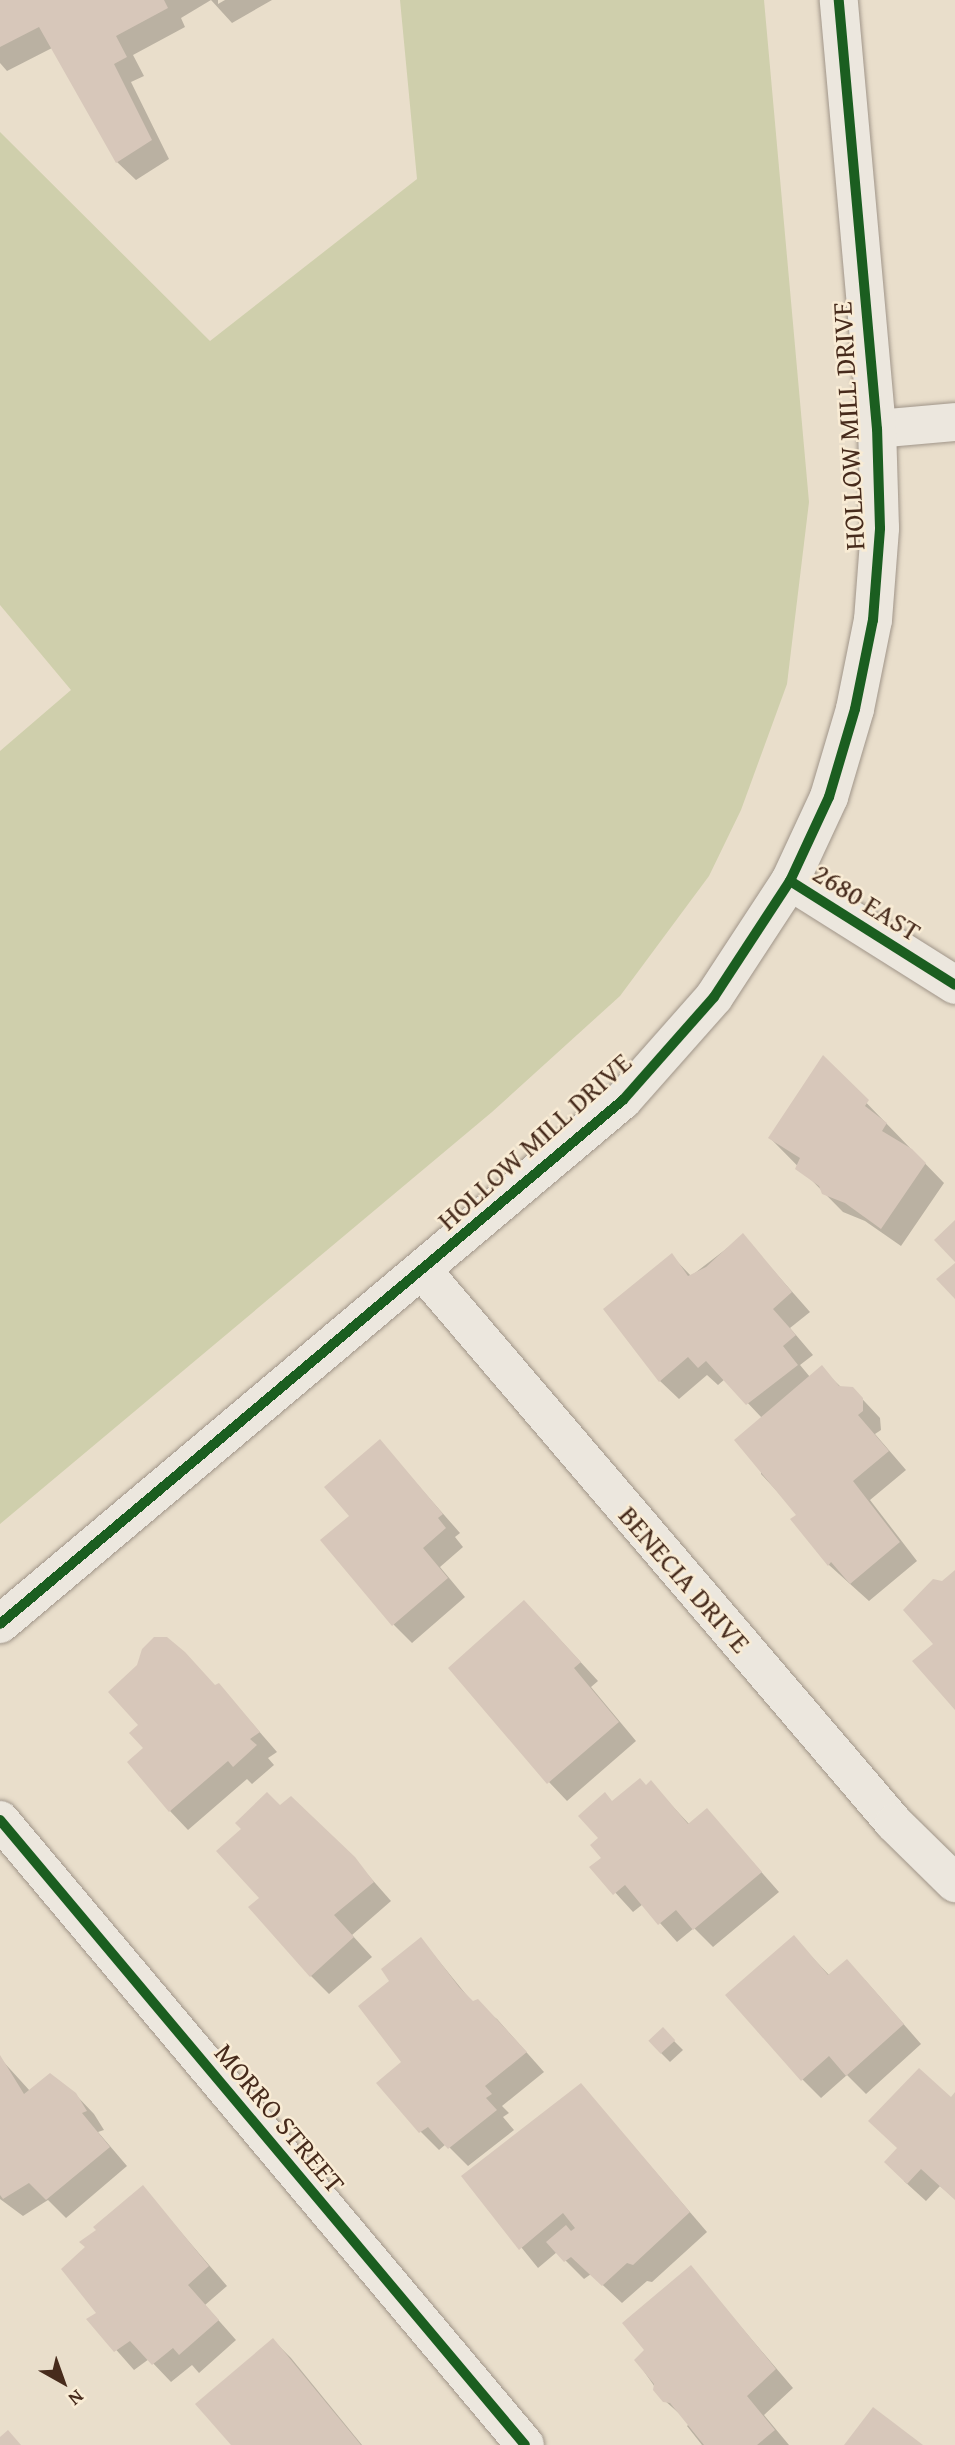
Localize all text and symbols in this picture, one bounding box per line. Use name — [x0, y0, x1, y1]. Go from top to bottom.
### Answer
street label: HOLLOW MILL DRIVE — [825, 301, 871, 551]
street label: 2680 EAST — [807, 856, 927, 948]
street label: HOLLOW MILL DRIVE — [430, 1045, 638, 1237]
street label: BENECIA DRIVE — [612, 1499, 758, 1659]
street label: MORRO STREET — [208, 2036, 352, 2200]
north arrow — [28, 2347, 98, 2417]
text: N — [63, 2383, 90, 2413]

